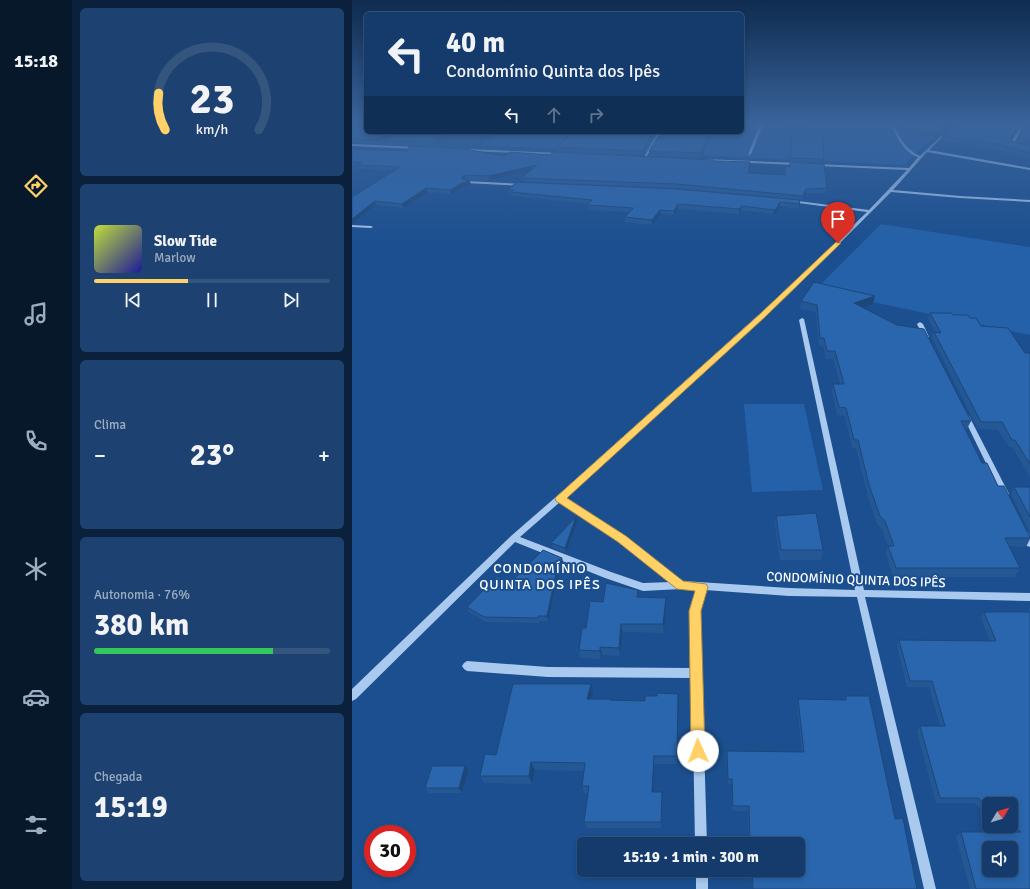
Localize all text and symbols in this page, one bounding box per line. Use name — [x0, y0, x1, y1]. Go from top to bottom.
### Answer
text: 40 m — [446, 26, 505, 60]
icon: left — [380, 28, 432, 80]
text: 15:18 — [14, 50, 58, 72]
text: Condomínio Quinta dos Ipês — [446, 60, 660, 82]
text: 23 — [190, 74, 234, 125]
icon: left — [501, 104, 523, 126]
icon: ahead — [543, 104, 565, 126]
icon: right — [585, 104, 607, 126]
text: km/h — [196, 121, 228, 138]
icon: directions — [22, 172, 50, 200]
pin — [821, 202, 855, 243]
icon: arrive — [827, 208, 849, 230]
text: Slow Tide — [154, 232, 217, 250]
text: Marlow — [154, 250, 196, 266]
icon: previous — [122, 289, 144, 311]
icon: pause — [201, 289, 223, 311]
icon: next — [280, 289, 302, 311]
icon: music — [22, 300, 50, 328]
text: Clima — [94, 417, 126, 433]
icon: phone — [22, 427, 50, 455]
text: 23° — [190, 437, 234, 474]
text: − — [94, 442, 106, 469]
text: + — [318, 442, 330, 469]
icon: climate — [22, 555, 50, 583]
district label: CONDOMÍNIO QUINTA DOS IPÊS — [479, 560, 601, 593]
street label: CONDOMÍNIO QUINTA DOS IPÊS — [766, 568, 946, 591]
text: Autonomia · 76% — [94, 587, 190, 603]
text: 380 km — [94, 607, 189, 644]
icon: car — [22, 683, 50, 711]
position arrow — [677, 730, 719, 772]
text: Chegada — [94, 769, 142, 785]
text: 15:19 — [94, 789, 168, 826]
north arrow — [982, 797, 1018, 833]
map controls — [982, 797, 1018, 877]
icon: filters — [22, 811, 50, 839]
speed limit sign: 30 — [364, 825, 416, 877]
button: sound — [982, 841, 1018, 877]
text: 15:19 · 1 min · 300 m — [623, 848, 759, 866]

